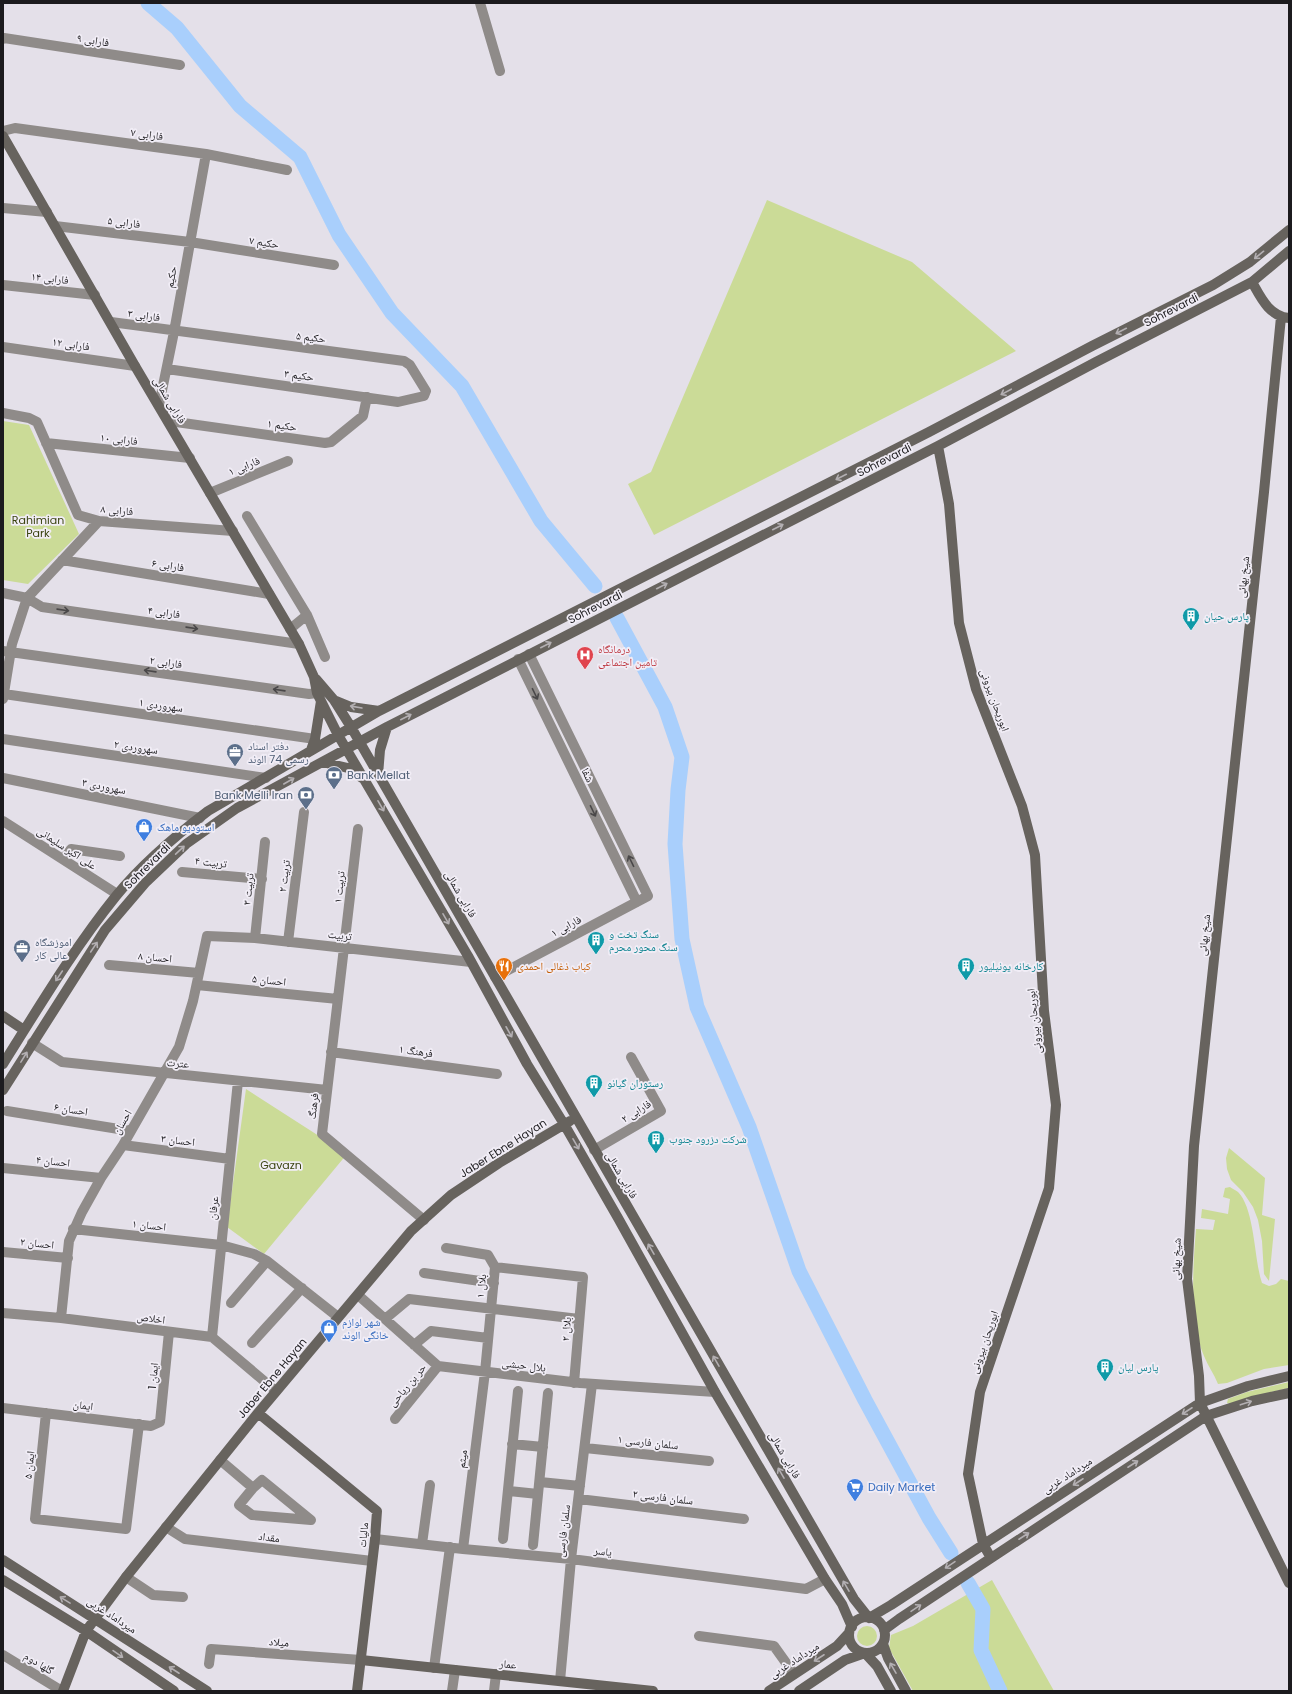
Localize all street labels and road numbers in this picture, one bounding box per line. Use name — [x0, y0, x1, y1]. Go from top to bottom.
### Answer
street label: فارابی ۹ — [76, 30, 111, 51]
street label: فارابی ۷ — [130, 124, 165, 144]
street label: فارابی ۵ — [107, 212, 142, 232]
street label: حکیم ۷ — [248, 232, 280, 252]
street label: حکیم — [161, 265, 181, 289]
street label: فارابی ۱۴ — [30, 268, 70, 288]
street label: Sohrevardi — [1141, 289, 1201, 331]
street label: فارابی ۳ — [127, 305, 162, 325]
street label: حکیم ۵ — [295, 327, 327, 347]
street label: فارابی ۱۲ — [51, 333, 91, 355]
street label: حکیم ۳ — [283, 365, 315, 385]
street label: فارابی شمالی — [150, 373, 191, 427]
street label: حکیم ۱ — [266, 415, 298, 435]
street label: فارابی ۱۰ — [99, 429, 139, 449]
street label: Sohrevardi — [854, 439, 914, 481]
street label: فارابی ۱ — [226, 452, 263, 480]
street label: فارابی ۸ — [100, 501, 134, 519]
street label: فارابی ۶ — [151, 555, 186, 576]
street label: شیخ بهائی — [1233, 555, 1253, 599]
street label: Sohrevardi — [565, 586, 625, 628]
street label: فارابی ۴ — [147, 602, 182, 622]
street label: فارابی ۲ — [149, 652, 184, 672]
street label: ابوریحان بیرونی — [976, 667, 1014, 733]
street label: سهروردی ۱ — [138, 694, 184, 716]
street label: سهروردی ۲ — [113, 736, 159, 758]
street label: شفا — [578, 765, 598, 785]
street label: سهروردی ۳ — [81, 774, 127, 798]
street label: علی اکبر سلیمانی — [34, 823, 100, 874]
street label: Sohrevardi — [120, 839, 174, 893]
street label: تربیت ۴ — [194, 852, 229, 872]
street label: تربیت ۲ — [274, 858, 294, 893]
street label: فارابی شمالی — [441, 867, 481, 921]
street label: تربیت ۱ — [329, 869, 349, 904]
street label: تربیت ۳ — [238, 871, 258, 906]
street label: فارابی ۱ — [548, 911, 585, 941]
street label: شیخ بهائی — [1194, 913, 1214, 957]
street label: تربیت — [327, 926, 354, 944]
street label: احسان ۸ — [137, 948, 173, 966]
street label: احسان ۵ — [251, 970, 287, 990]
street label: ابوریحان بیرونی — [1023, 988, 1045, 1054]
street label: فرهنگ ۱ — [398, 1041, 434, 1061]
street label: عترت — [166, 1054, 190, 1072]
street label: فرهنگ — [304, 1092, 322, 1120]
street label: فارابی ۲ — [618, 1095, 654, 1126]
street label: احسان ۶ — [53, 1098, 89, 1120]
street label: احسان — [109, 1107, 135, 1137]
street label: Jaber Ebne Hayan — [456, 1115, 550, 1181]
street label: احسان ۳ — [160, 1130, 196, 1150]
street label: فارابی شمالی — [602, 1148, 642, 1202]
street label: احسان ۴ — [35, 1151, 71, 1171]
street label: عرفان — [204, 1195, 222, 1221]
street label: احسان ۱ — [131, 1215, 167, 1235]
street label: احسان ۲ — [19, 1233, 55, 1253]
street label: شیخ بهائی — [1167, 1238, 1185, 1280]
street label: بلال ۱ — [472, 1273, 490, 1299]
street label: اخلاص — [136, 1308, 166, 1328]
street label: ابوریحان بیرونی — [966, 1308, 1002, 1376]
street label: بلال ۲ — [557, 1316, 575, 1342]
street label: Jaber Ebne Hayan — [234, 1334, 310, 1422]
street label: بلال حبشی — [501, 1354, 547, 1376]
street label: حر بن ریاحی — [384, 1360, 430, 1410]
street label: ایمان 1 — [144, 1362, 162, 1390]
street label: ایمان — [72, 1396, 94, 1414]
street label: فارابی شمالی — [765, 1428, 805, 1482]
street label: سلمان فارسی ۱ — [617, 1431, 679, 1453]
street label: میثم — [453, 1449, 471, 1469]
street label: ایمان ۵ — [20, 1450, 38, 1480]
street label: میرداماد غربی — [1039, 1453, 1095, 1497]
street label: سلمان فارسی ۲ — [632, 1485, 694, 1509]
street label: سلمان فارسی — [552, 1504, 574, 1558]
street label: مالیات — [354, 1522, 372, 1548]
street label: مقداد — [257, 1528, 281, 1546]
street label: یاسر — [592, 1542, 614, 1560]
street label: میرداماد غربی — [84, 1593, 140, 1637]
street label: میلاد — [268, 1633, 290, 1651]
street label: میرداماد غربی — [766, 1638, 822, 1682]
street label: گلها دوم — [21, 1648, 57, 1678]
street label: عمار — [498, 1655, 518, 1673]

